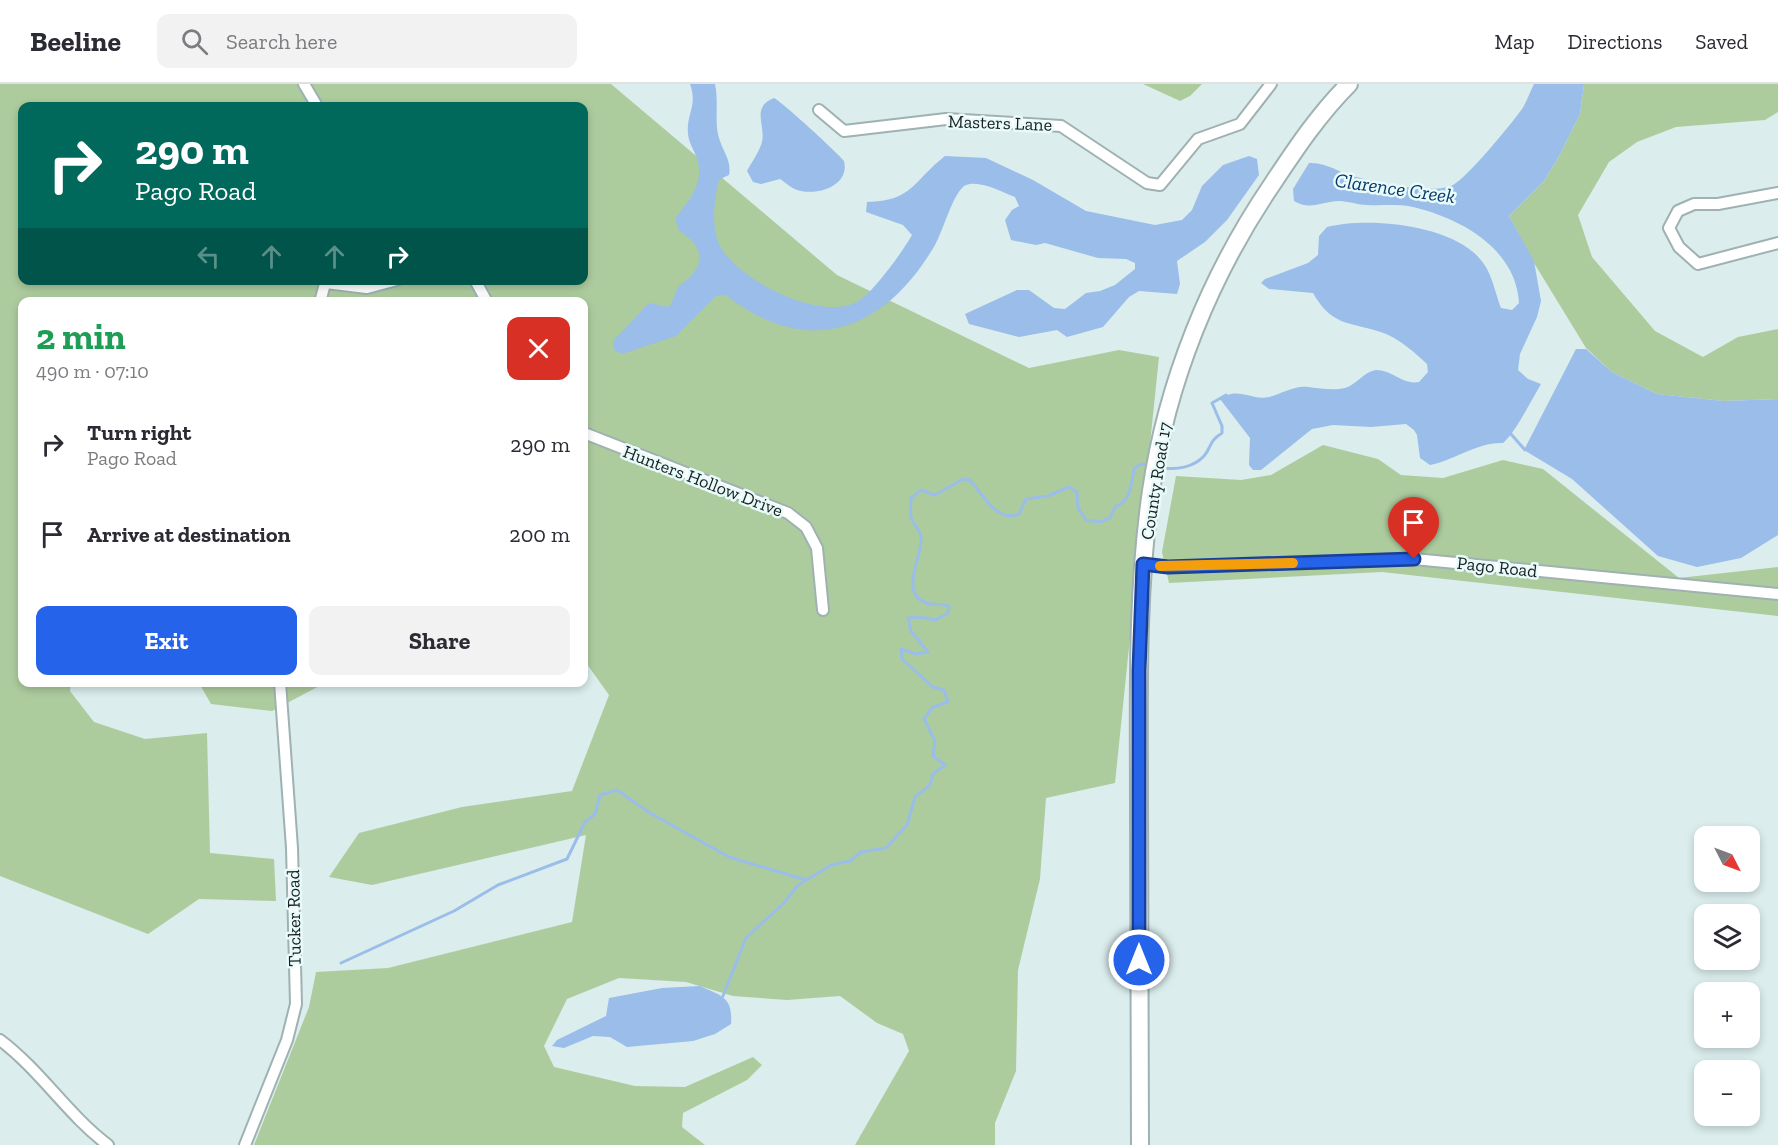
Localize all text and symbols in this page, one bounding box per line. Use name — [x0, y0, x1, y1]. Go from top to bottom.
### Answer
search box — [157, 14, 577, 68]
text: Beeline — [30, 25, 121, 58]
icon: search — [178, 25, 211, 58]
text: Search here — [226, 28, 337, 55]
text: Map — [1495, 29, 1535, 54]
text: Directions — [1568, 29, 1662, 54]
text: Saved — [1695, 29, 1748, 54]
street label: Masters Lane — [948, 110, 1052, 136]
text: 290 m — [135, 124, 249, 175]
icon: right — [36, 126, 114, 204]
water label: Clarence Creek — [1333, 168, 1457, 208]
text: Pago Road — [135, 175, 256, 207]
icon: left — [192, 240, 225, 273]
icon: ahead — [255, 240, 288, 273]
icon: ahead — [318, 240, 351, 273]
icon: right — [381, 240, 414, 273]
text: 2 min — [36, 315, 126, 358]
button: close — [507, 317, 570, 380]
text: 490 m · 07:10 — [36, 359, 149, 383]
text: Turn right — [87, 419, 191, 446]
street label: County Road 17 — [1136, 420, 1176, 541]
icon: right — [36, 428, 69, 461]
text: 290 m — [510, 431, 570, 458]
street label: Hunters Hollow Drive — [620, 440, 786, 522]
text: Pago Road — [87, 446, 177, 470]
pin — [1388, 497, 1439, 559]
icon: arrive — [1397, 506, 1430, 539]
icon: arrive — [36, 518, 69, 551]
text: Arrive at destination — [87, 521, 290, 548]
text: 200 m — [509, 521, 570, 548]
street label: Pago Road — [1456, 552, 1538, 582]
button: Exit — [36, 606, 297, 675]
button: Share — [309, 606, 570, 675]
north arrow — [1694, 826, 1760, 892]
map controls — [1694, 826, 1760, 1126]
street label: Tucker Road — [282, 869, 306, 967]
button: layers — [1694, 904, 1760, 970]
position arrow — [1107, 928, 1171, 992]
button: + — [1694, 982, 1760, 1048]
button: − — [1694, 1060, 1760, 1126]

